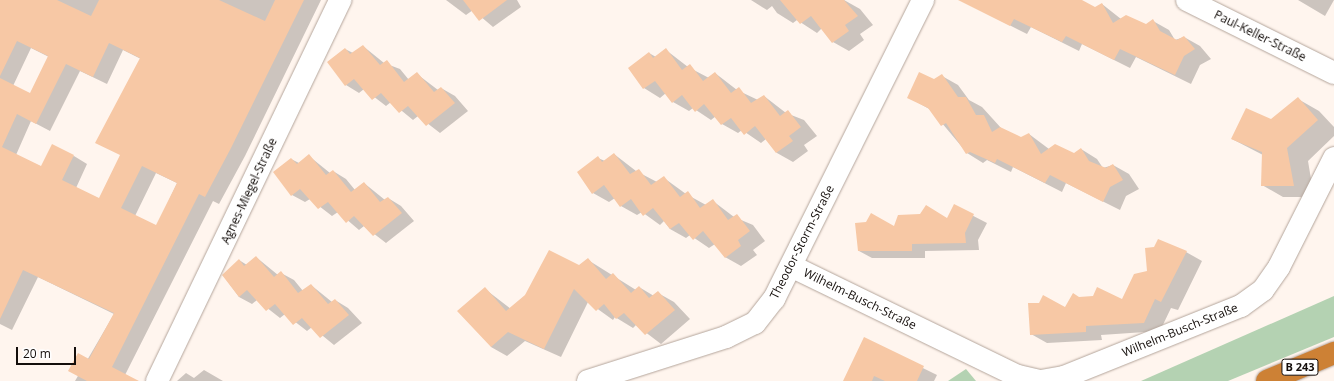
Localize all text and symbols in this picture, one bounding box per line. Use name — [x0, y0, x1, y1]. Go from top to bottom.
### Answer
street label: Paul-Keller-Straße — [1212, 8, 1308, 64]
street label: Agnes-Miegel-Straße — [218, 136, 280, 246]
street label: Theodor-Storm-Straße — [767, 183, 837, 301]
street label: Wilhelm-Busch-Straße — [801, 265, 919, 333]
street label: Wilhelm-Busch-Straße — [1120, 300, 1240, 360]
scale bar — [18, 339, 78, 365]
text: 20 m — [23, 345, 51, 362]
road number: B 243 — [1281, 358, 1319, 376]

